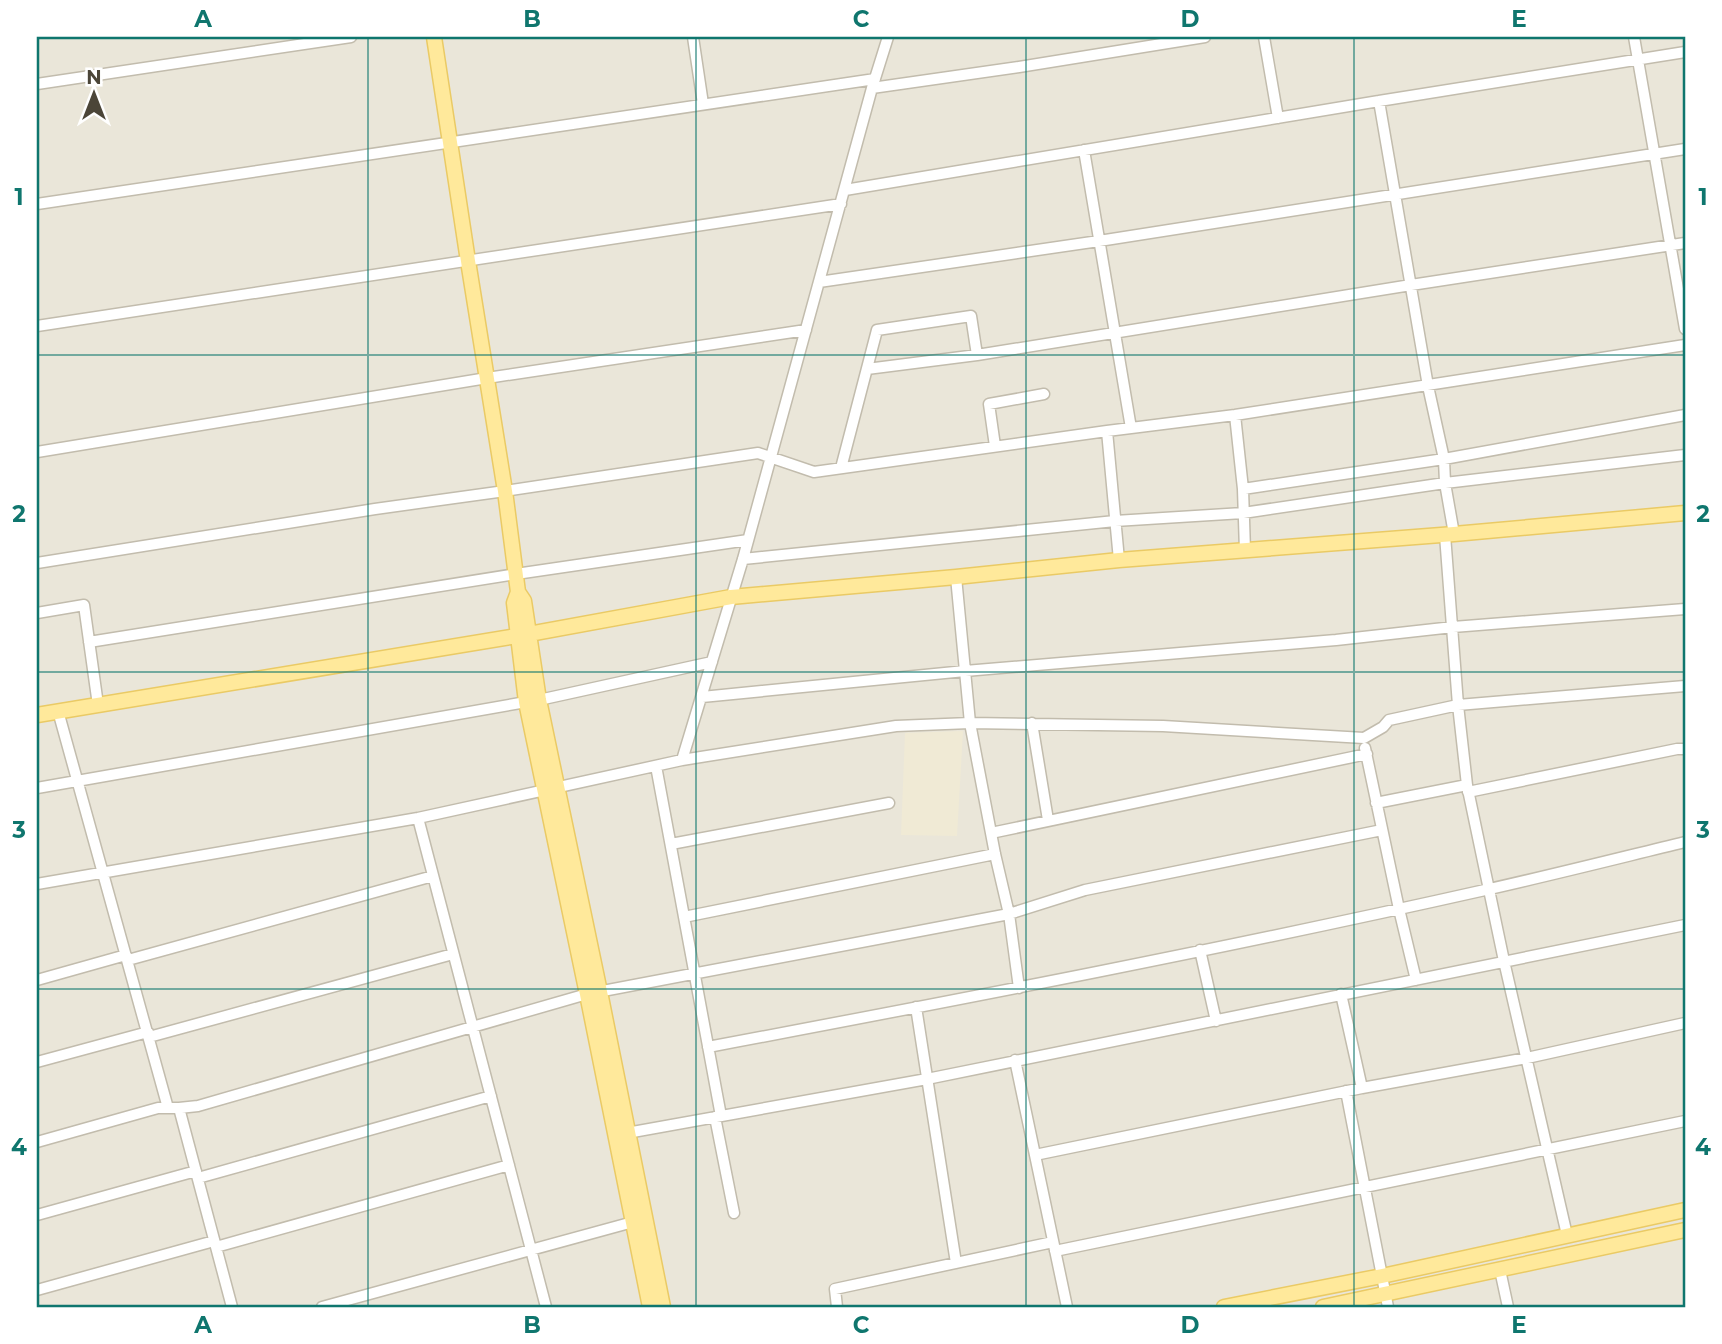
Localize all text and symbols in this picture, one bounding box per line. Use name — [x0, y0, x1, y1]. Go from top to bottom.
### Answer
text: A — [193, 5, 212, 33]
text: B — [523, 5, 541, 33]
text: C — [853, 5, 870, 33]
text: D — [1181, 5, 1200, 33]
text: E — [1511, 5, 1527, 33]
north arrow — [60, 60, 130, 130]
text: N — [86, 66, 102, 89]
text: 1 — [14, 183, 24, 211]
text: 1 — [1698, 183, 1708, 211]
text: 2 — [12, 500, 26, 528]
text: 2 — [1696, 500, 1710, 528]
text: 3 — [11, 816, 26, 844]
text: 3 — [1695, 816, 1710, 844]
text: 4 — [11, 1133, 27, 1161]
text: 4 — [1695, 1133, 1711, 1161]
text: A — [193, 1311, 212, 1339]
text: B — [523, 1311, 541, 1339]
text: C — [853, 1311, 870, 1339]
text: D — [1181, 1311, 1200, 1339]
text: E — [1511, 1311, 1527, 1339]

